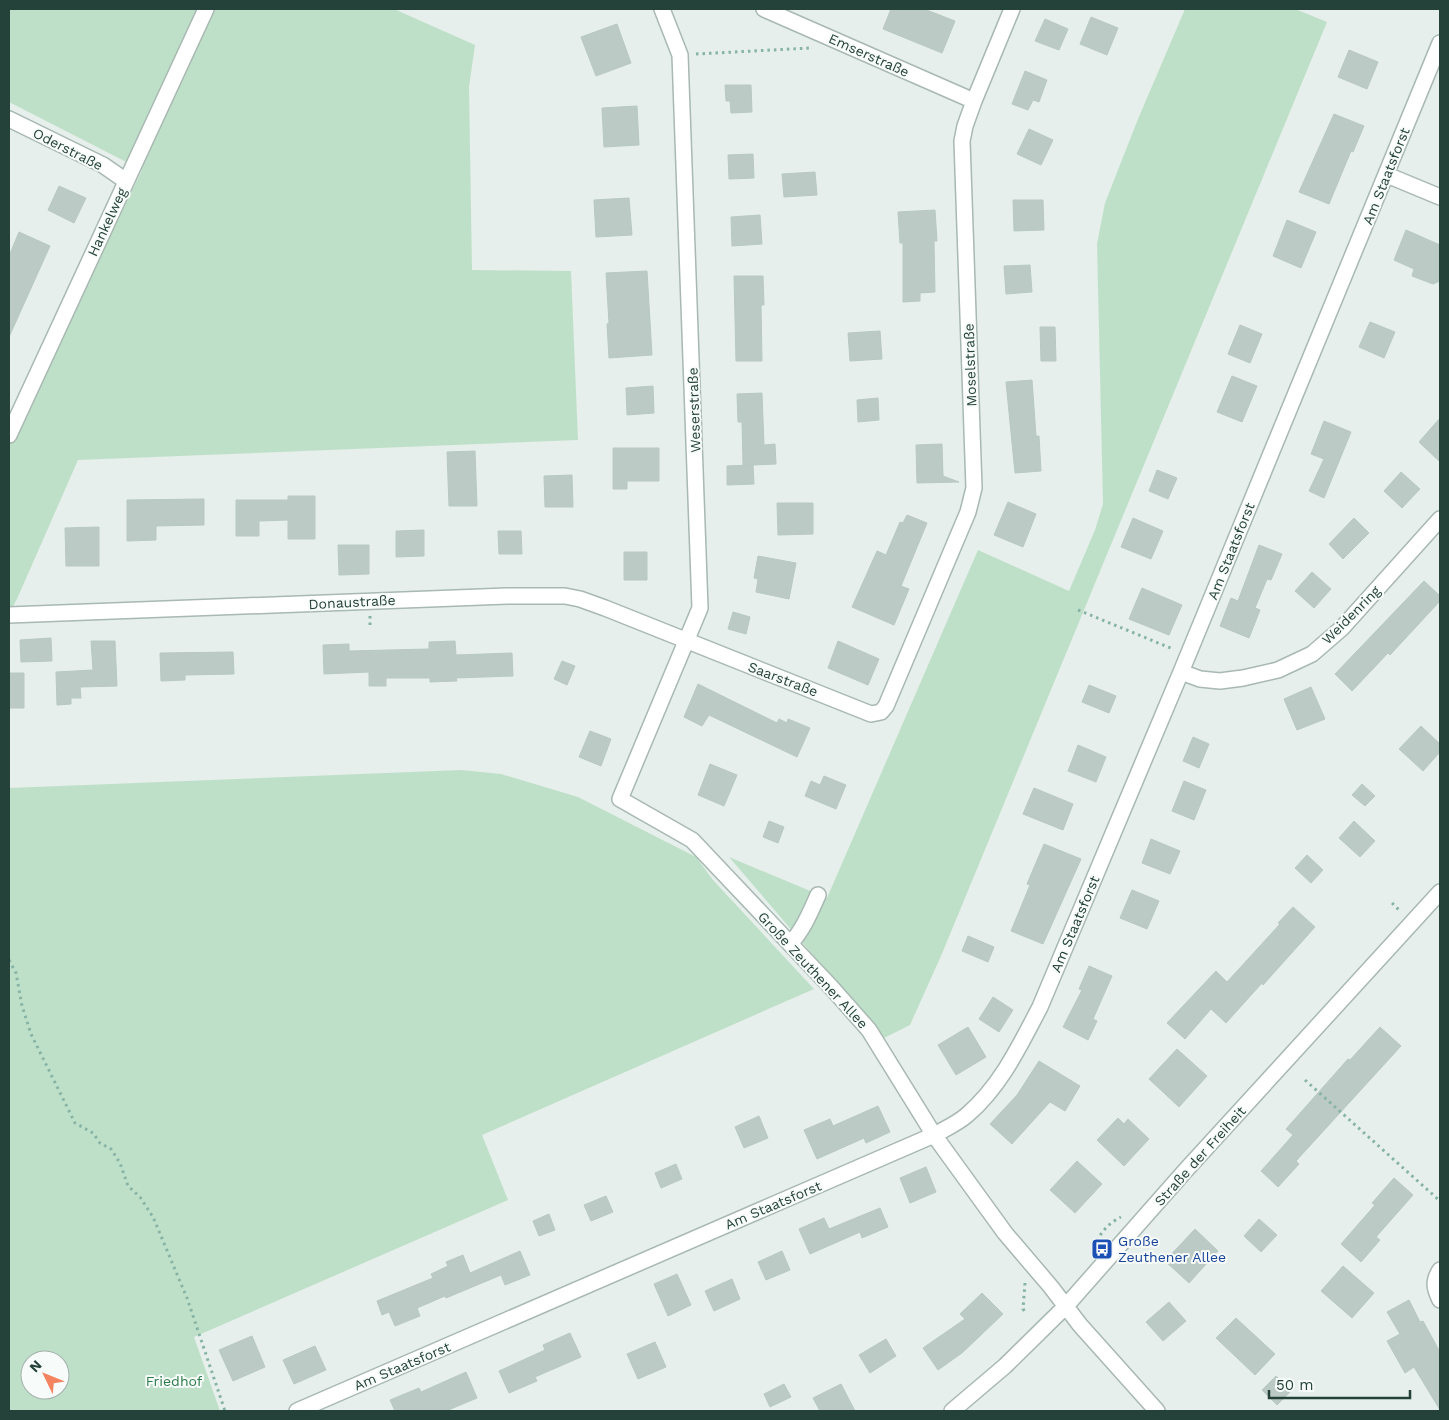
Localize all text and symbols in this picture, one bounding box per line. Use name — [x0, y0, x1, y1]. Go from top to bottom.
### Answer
street label: Emserstraße — [826, 30, 912, 80]
street label: Oderstraße — [30, 125, 106, 173]
street label: Am Staatsforst — [1359, 125, 1413, 227]
street label: Hankelweg — [84, 185, 130, 259]
street label: Moselstraße — [961, 323, 979, 407]
street label: Weserstraße — [685, 367, 703, 453]
street label: Am Staatsforst — [1204, 500, 1258, 602]
street label: Weidenring — [1319, 582, 1384, 647]
street label: Donaustraße — [308, 592, 396, 612]
street label: Saarstraße — [746, 658, 820, 700]
street label: Am Staatsforst — [1047, 873, 1103, 975]
street label: Große Zeuthener Allee — [755, 908, 871, 1032]
street label: Straße der Freiheit — [1151, 1103, 1249, 1209]
street label: Am Staatsforst — [722, 1177, 824, 1233]
place label: Große Zeuthener Allee — [1118, 1233, 1226, 1265]
bus stop icon: Große Zeuthener Allee — [1090, 1237, 1114, 1261]
street label: Am Staatsforst — [351, 1338, 453, 1394]
north arrow — [20, 1350, 70, 1400]
text: N — [26, 1357, 45, 1375]
scale bar — [1269, 1368, 1410, 1400]
park label: Friedhof — [146, 1373, 203, 1389]
text: 50 m — [1276, 1376, 1313, 1394]

